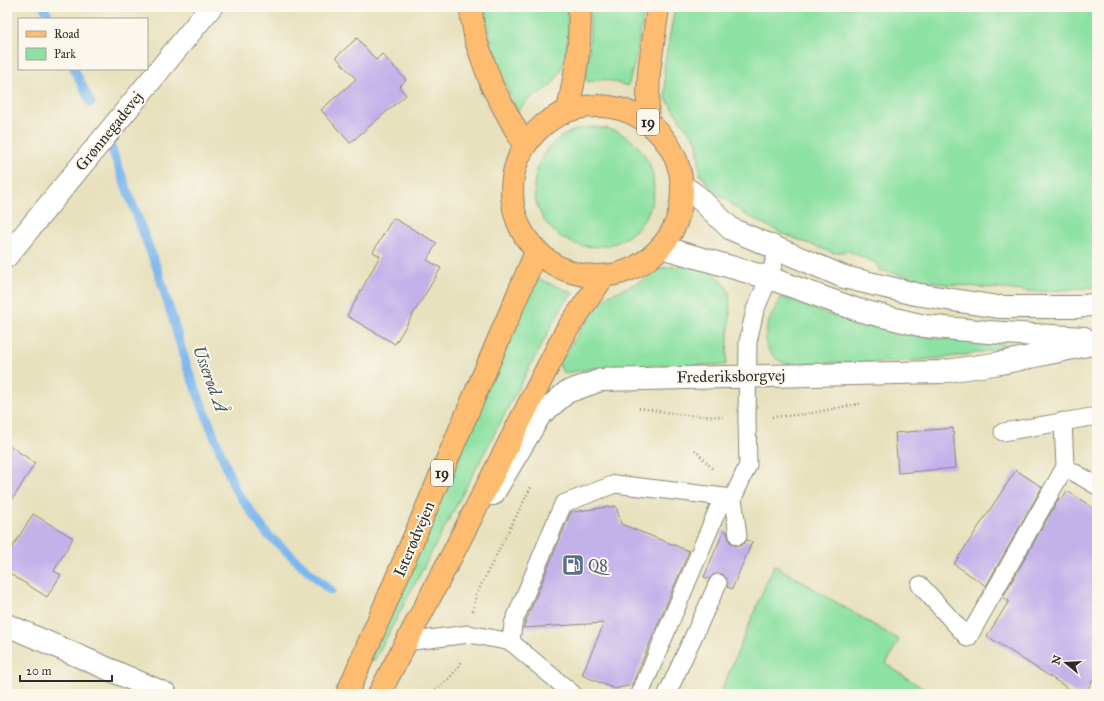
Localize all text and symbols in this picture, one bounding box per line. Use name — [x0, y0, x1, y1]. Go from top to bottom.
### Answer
legend — [18, 18, 148, 70]
text: Road — [54, 27, 80, 41]
text: Park — [54, 47, 76, 61]
street label: Grønnegadevej — [71, 87, 148, 175]
road number: 19 — [637, 109, 659, 135]
water label: Usserød Å — [188, 342, 233, 417]
street label: Frederiksborgvej — [676, 366, 786, 387]
road number: 19 — [431, 460, 453, 486]
street label: Isterødvejen — [390, 498, 439, 580]
fuel station icon: Q8 — [560, 552, 586, 578]
place label: Q8 — [588, 556, 611, 575]
north arrow — [1046, 643, 1086, 683]
text: N — [1049, 653, 1065, 667]
scale bar — [20, 657, 112, 683]
text: 20 m — [26, 664, 52, 678]

